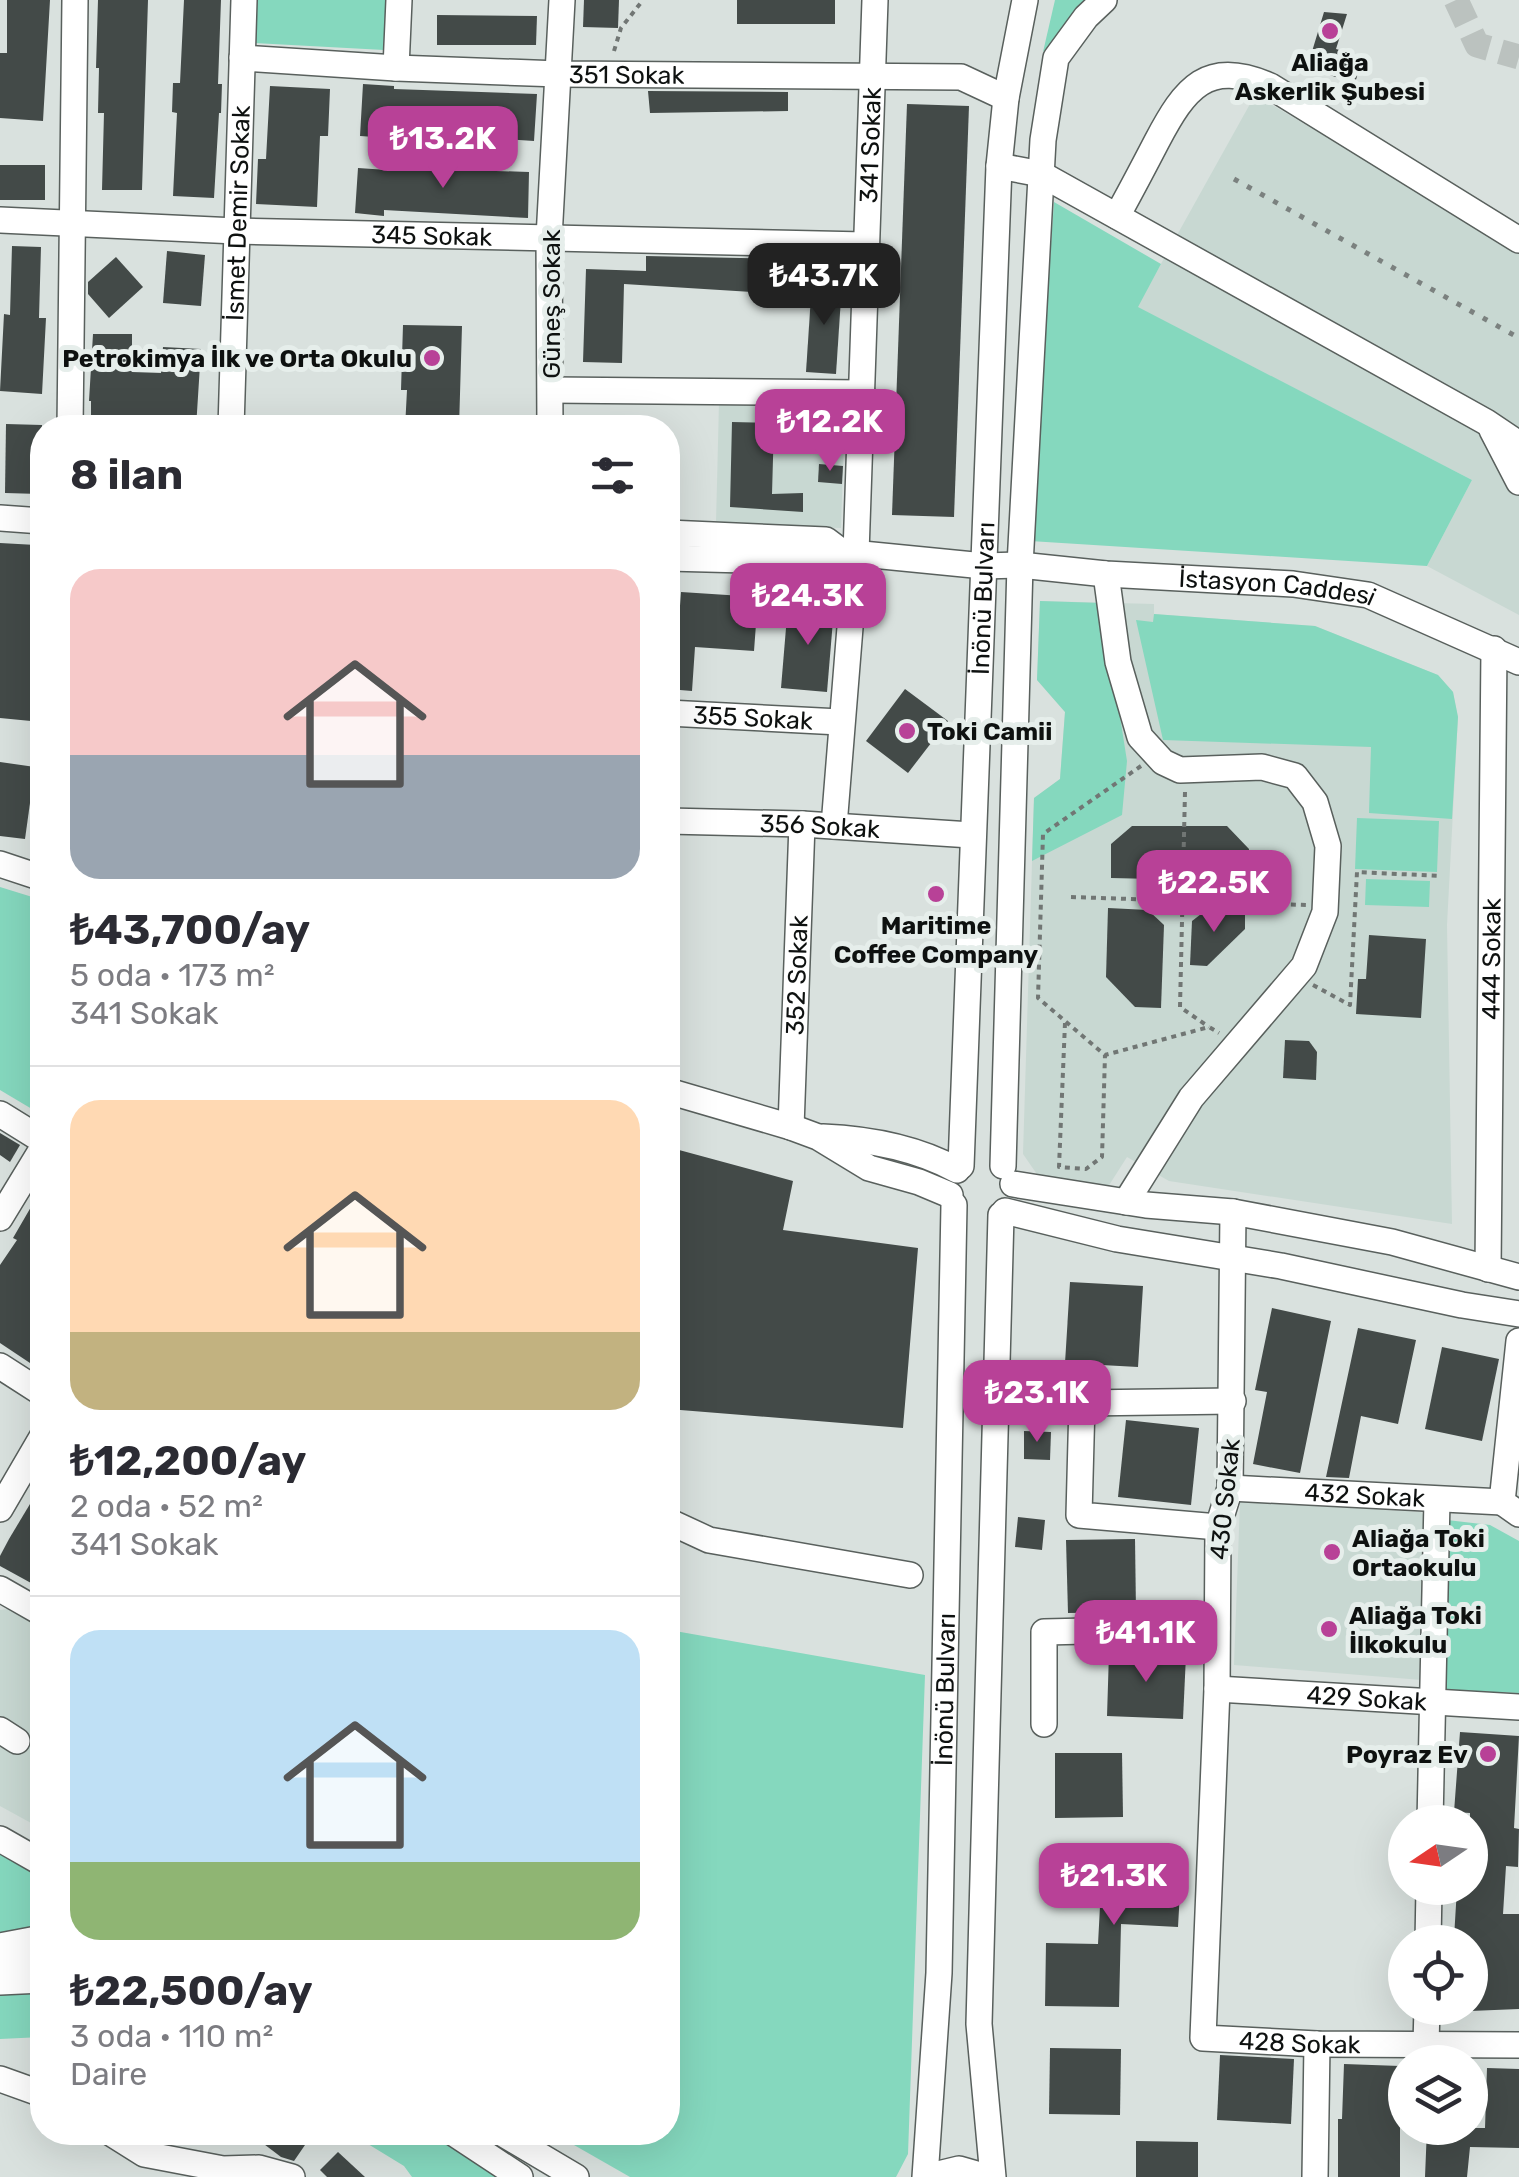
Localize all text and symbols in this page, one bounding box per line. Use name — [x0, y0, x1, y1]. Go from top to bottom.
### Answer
marker: Aliağa Askerlik Şubesi — [1319, 20, 1341, 42]
place label: Aliağa Askerlik Şubesi — [1235, 48, 1425, 106]
street label: 351 Sokak — [569, 60, 685, 89]
street label: 341 Sokak — [854, 86, 887, 204]
street label: İsmet Demir Sokak — [220, 105, 255, 321]
pin: ₺13.2K — [362, 106, 524, 191]
text: ₺13.2K — [390, 119, 496, 157]
street label: 345 Sokak — [371, 220, 493, 251]
street label: Güneş Sokak — [537, 229, 566, 379]
pin: ₺43.7K — [743, 243, 905, 328]
text: ₺43.7K — [770, 256, 878, 294]
place label: Petrokimya İlk ve Orta Okulu — [62, 344, 412, 373]
marker: Petrokimya İlk ve Orta Okulu — [421, 347, 443, 369]
pin: ₺12.2K — [749, 389, 911, 474]
text: ₺12.2K — [777, 402, 883, 440]
icon: filters — [585, 448, 640, 503]
text: 8 ilan — [70, 450, 183, 500]
street label: İnönü Bulvarı — [965, 521, 1000, 676]
pin: ₺24.3K — [727, 563, 889, 648]
street label: İstasyon Caddesi — [1178, 563, 1381, 611]
text: ₺24.3K — [752, 576, 864, 614]
icon: home — [265, 634, 445, 814]
street label: 355 Sokak — [692, 700, 814, 735]
place label: Toki Camii — [927, 717, 1052, 746]
marker: Toki Camii — [896, 720, 918, 742]
street label: 356 Sokak — [759, 809, 881, 844]
pin: ₺22.5K — [1133, 850, 1295, 935]
text: ₺22.5K — [1159, 863, 1269, 901]
marker: Maritime Coffee Company — [925, 883, 947, 905]
street label: 444 Sokak — [1476, 898, 1506, 1020]
text: ₺43,700/ay — [70, 905, 310, 955]
place label: Maritime Coffee Company — [834, 911, 1038, 969]
street label: 352 Sokak — [780, 915, 813, 1036]
text: 5 oda · 173 m² — [70, 956, 275, 994]
text: 341 Sokak — [70, 994, 219, 1032]
icon: home — [265, 1165, 445, 1345]
pin: ₺23.1K — [956, 1360, 1118, 1445]
text: ₺23.1K — [985, 1373, 1089, 1411]
text: ₺12,200/ay — [70, 1436, 306, 1486]
street label: 430 Sokak — [1204, 1437, 1246, 1561]
street label: 432 Sokak — [1304, 1477, 1426, 1513]
text: 2 oda · 52 m² — [70, 1487, 263, 1525]
place label: Aliağa Toki Ortaokulu — [1352, 1524, 1485, 1582]
text: 341 Sokak — [70, 1525, 219, 1563]
marker: Aliağa Toki Ortaokulu — [1321, 1541, 1343, 1563]
pin: ₺41.1K — [1065, 1600, 1227, 1685]
place label: Aliağa Toki İlkokulu — [1349, 1601, 1482, 1659]
street label: İnönü Bulvarı — [929, 1613, 961, 1766]
text: ₺41.1K — [1096, 1613, 1196, 1651]
marker: Aliağa Toki İlkokulu — [1318, 1618, 1340, 1640]
street label: 429 Sokak — [1306, 1680, 1428, 1716]
icon: home — [265, 1695, 445, 1875]
place label: Poyraz Ev — [1346, 1740, 1468, 1769]
marker: Poyraz Ev — [1477, 1743, 1499, 1765]
north arrow — [1388, 1805, 1488, 1905]
map controls — [1388, 1805, 1488, 2145]
pin: ₺21.3K — [1033, 1843, 1195, 1928]
text: ₺21.3K — [1061, 1856, 1167, 1894]
button: locate — [1388, 1925, 1488, 2025]
text: ₺22,500/ay — [70, 1966, 313, 2016]
text: 3 oda · 110 m² — [70, 2017, 273, 2055]
street label: 428 Sokak — [1238, 2025, 1361, 2059]
button: layers — [1388, 2045, 1488, 2145]
text: Daire — [70, 2055, 147, 2093]

